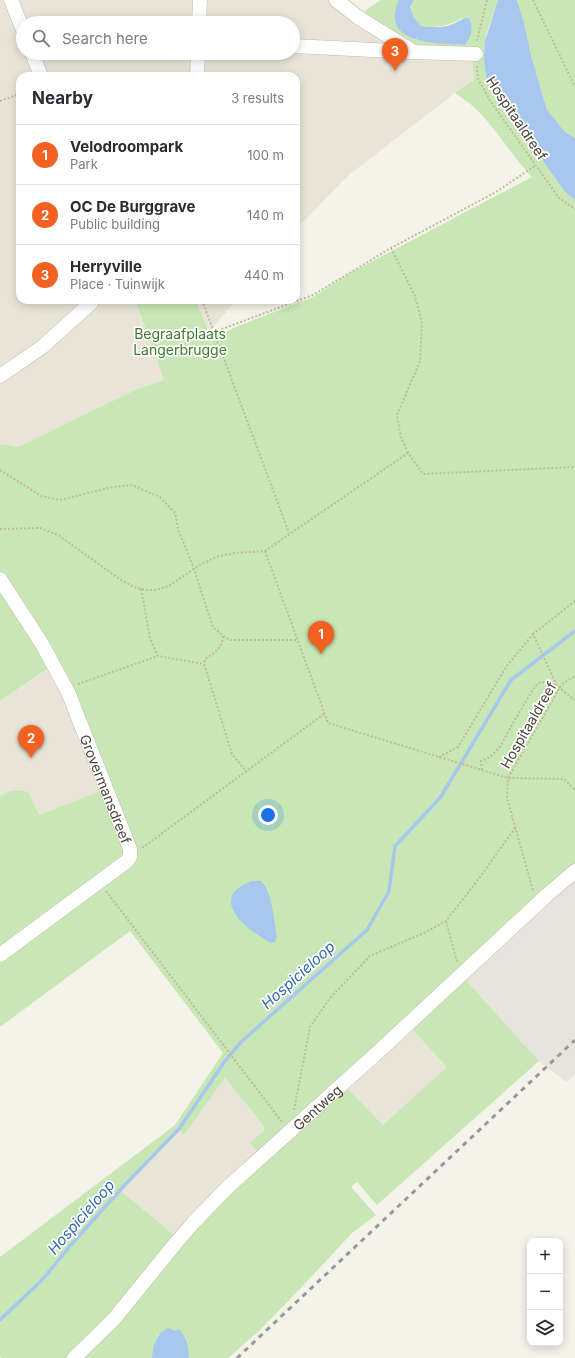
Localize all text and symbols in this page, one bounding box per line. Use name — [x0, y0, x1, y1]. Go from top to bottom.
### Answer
search box — [16, 16, 300, 60]
icon: search — [30, 27, 52, 49]
text: Search here — [62, 29, 148, 48]
pin: 3 — [382, 38, 408, 71]
street label: Hospitaaldreef — [483, 73, 551, 163]
text: Nearby — [32, 88, 93, 108]
text: 3 results — [231, 90, 284, 106]
text: Velodroompark — [70, 137, 183, 156]
text: 1 — [42, 147, 48, 163]
text: 100 m — [247, 147, 284, 163]
text: Park — [70, 156, 98, 172]
text: OC De Burggrave — [70, 197, 196, 216]
text: 2 — [41, 207, 49, 223]
text: 140 m — [247, 207, 284, 223]
text: Public building — [70, 216, 160, 232]
text: Herryville — [70, 257, 142, 276]
text: 3 — [41, 267, 49, 283]
text: 440 m — [244, 267, 284, 283]
text: Place · Tuinwijk — [70, 276, 165, 292]
park label: Begraafplaats Langerbrugge — [133, 325, 227, 358]
pin: 1 — [308, 621, 334, 654]
street label: Hospitaaldreef — [496, 679, 560, 771]
pin: 2 — [18, 725, 44, 758]
street label: Grovermansdreef — [77, 732, 135, 846]
your location — [258, 805, 278, 825]
water label: Hospicieloop — [257, 937, 339, 1013]
street label: Gentweg — [289, 1081, 345, 1133]
water label: Hospicieloop — [43, 1176, 119, 1258]
map controls — [527, 1238, 563, 1346]
button: + — [527, 1238, 563, 1274]
button: − — [527, 1274, 563, 1310]
button: layers — [527, 1310, 563, 1346]

